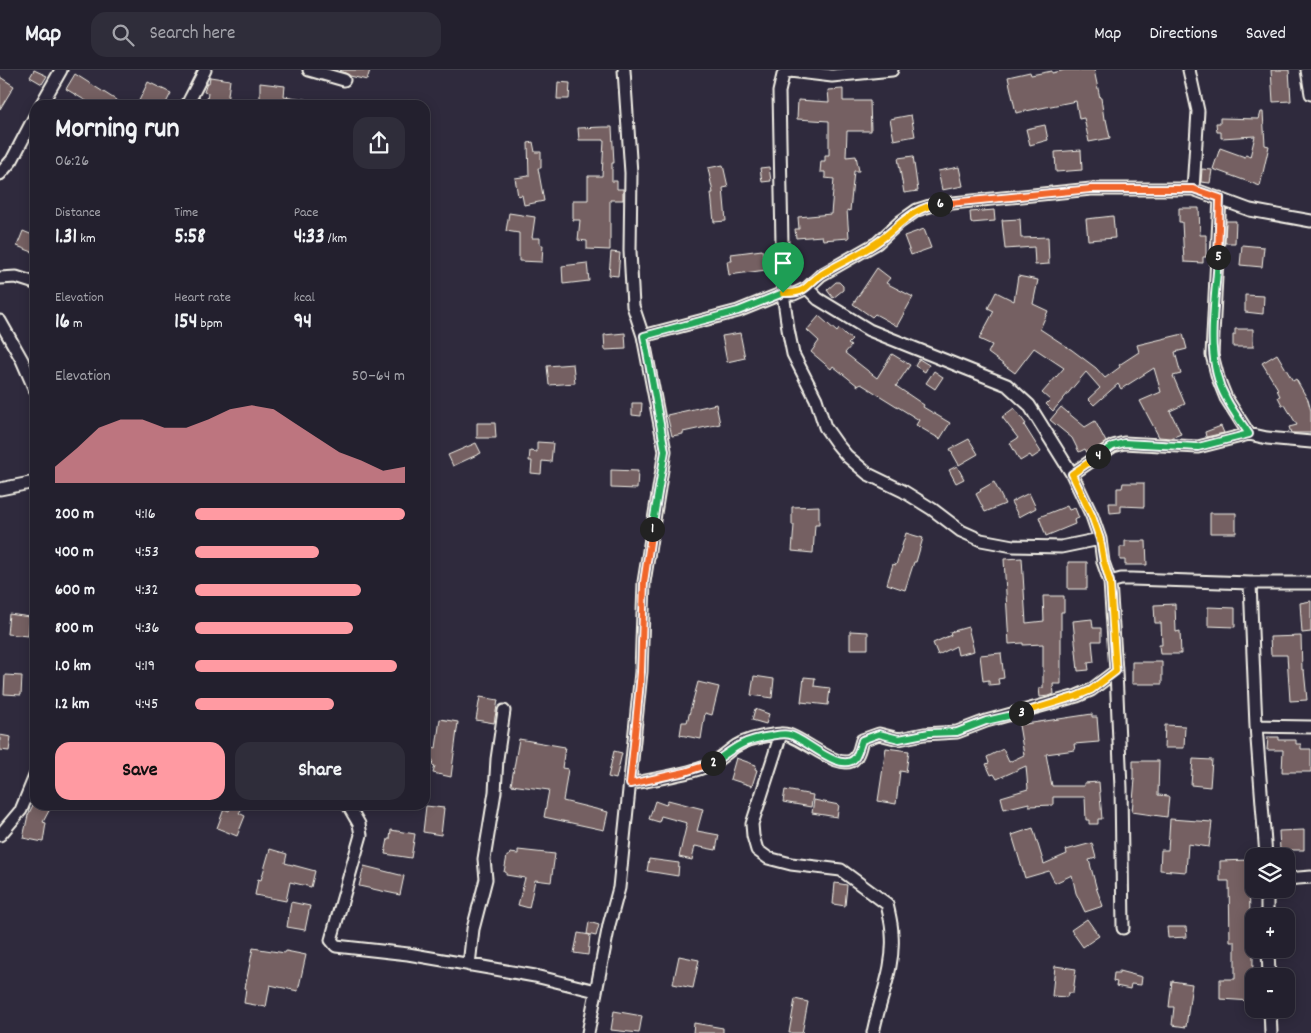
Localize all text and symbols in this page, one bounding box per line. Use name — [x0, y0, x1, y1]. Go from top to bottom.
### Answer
search box — [91, 12, 441, 57]
text: Map — [25, 18, 61, 52]
icon: search — [109, 21, 137, 49]
text: Search here — [149, 21, 235, 48]
text: Map — [1094, 22, 1121, 47]
text: Directions — [1149, 22, 1218, 47]
text: Saved — [1246, 22, 1286, 47]
text: Morning run — [55, 111, 179, 151]
button: share — [353, 117, 405, 169]
text: 06:26 — [55, 150, 89, 173]
pin: 6 — [928, 192, 952, 216]
text: 6 — [937, 194, 944, 214]
text: Distance — [55, 203, 101, 223]
text: Time — [174, 203, 198, 223]
text: Pace — [294, 203, 318, 223]
text: 1.31 — [55, 223, 77, 253]
text: 5:58 — [174, 223, 206, 253]
text: 4:33 — [294, 223, 325, 253]
text: km — [77, 229, 96, 249]
text: /km — [325, 229, 347, 249]
pin — [762, 242, 804, 293]
pin: 5 — [1206, 244, 1230, 270]
text: 5 — [1215, 247, 1222, 267]
icon: arrive — [769, 249, 797, 277]
text: Elevation — [55, 288, 104, 308]
text: Heart rate — [174, 288, 231, 308]
text: kcal — [294, 288, 315, 308]
text: 16 — [55, 308, 70, 338]
text: 154 — [174, 308, 197, 338]
text: 94 — [294, 308, 312, 338]
text: m — [70, 314, 83, 334]
text: bpm — [197, 314, 223, 334]
text: Elevation — [55, 365, 111, 388]
text: 50–64 m — [352, 365, 405, 388]
pin: 4 — [1086, 444, 1110, 468]
text: 4 — [1096, 446, 1101, 466]
text: 200 m — [55, 503, 94, 526]
text: 4:16 — [135, 503, 156, 526]
pin: 1 — [640, 516, 664, 542]
text: 1 — [651, 519, 654, 539]
text: 400 m — [55, 541, 94, 564]
text: 4:53 — [135, 541, 159, 564]
text: 600 m — [55, 579, 95, 602]
text: 4:32 — [135, 579, 158, 602]
text: 800 m — [55, 617, 94, 640]
text: 4:36 — [135, 617, 159, 640]
text: 1.0 km — [55, 655, 91, 678]
text: 4:19 — [135, 655, 155, 678]
text: 1.2 km — [55, 693, 89, 716]
text: 4:45 — [135, 693, 158, 716]
pin: 3 — [1008, 700, 1034, 726]
text: 3 — [1018, 703, 1025, 723]
button: Save — [55, 742, 225, 800]
button: Share — [235, 742, 405, 800]
pin: 2 — [700, 750, 726, 776]
text: 2 — [710, 753, 717, 773]
map controls — [1245, 848, 1295, 1018]
button: layers — [1245, 848, 1295, 898]
button: + — [1245, 908, 1295, 958]
button: − — [1245, 968, 1295, 1018]

